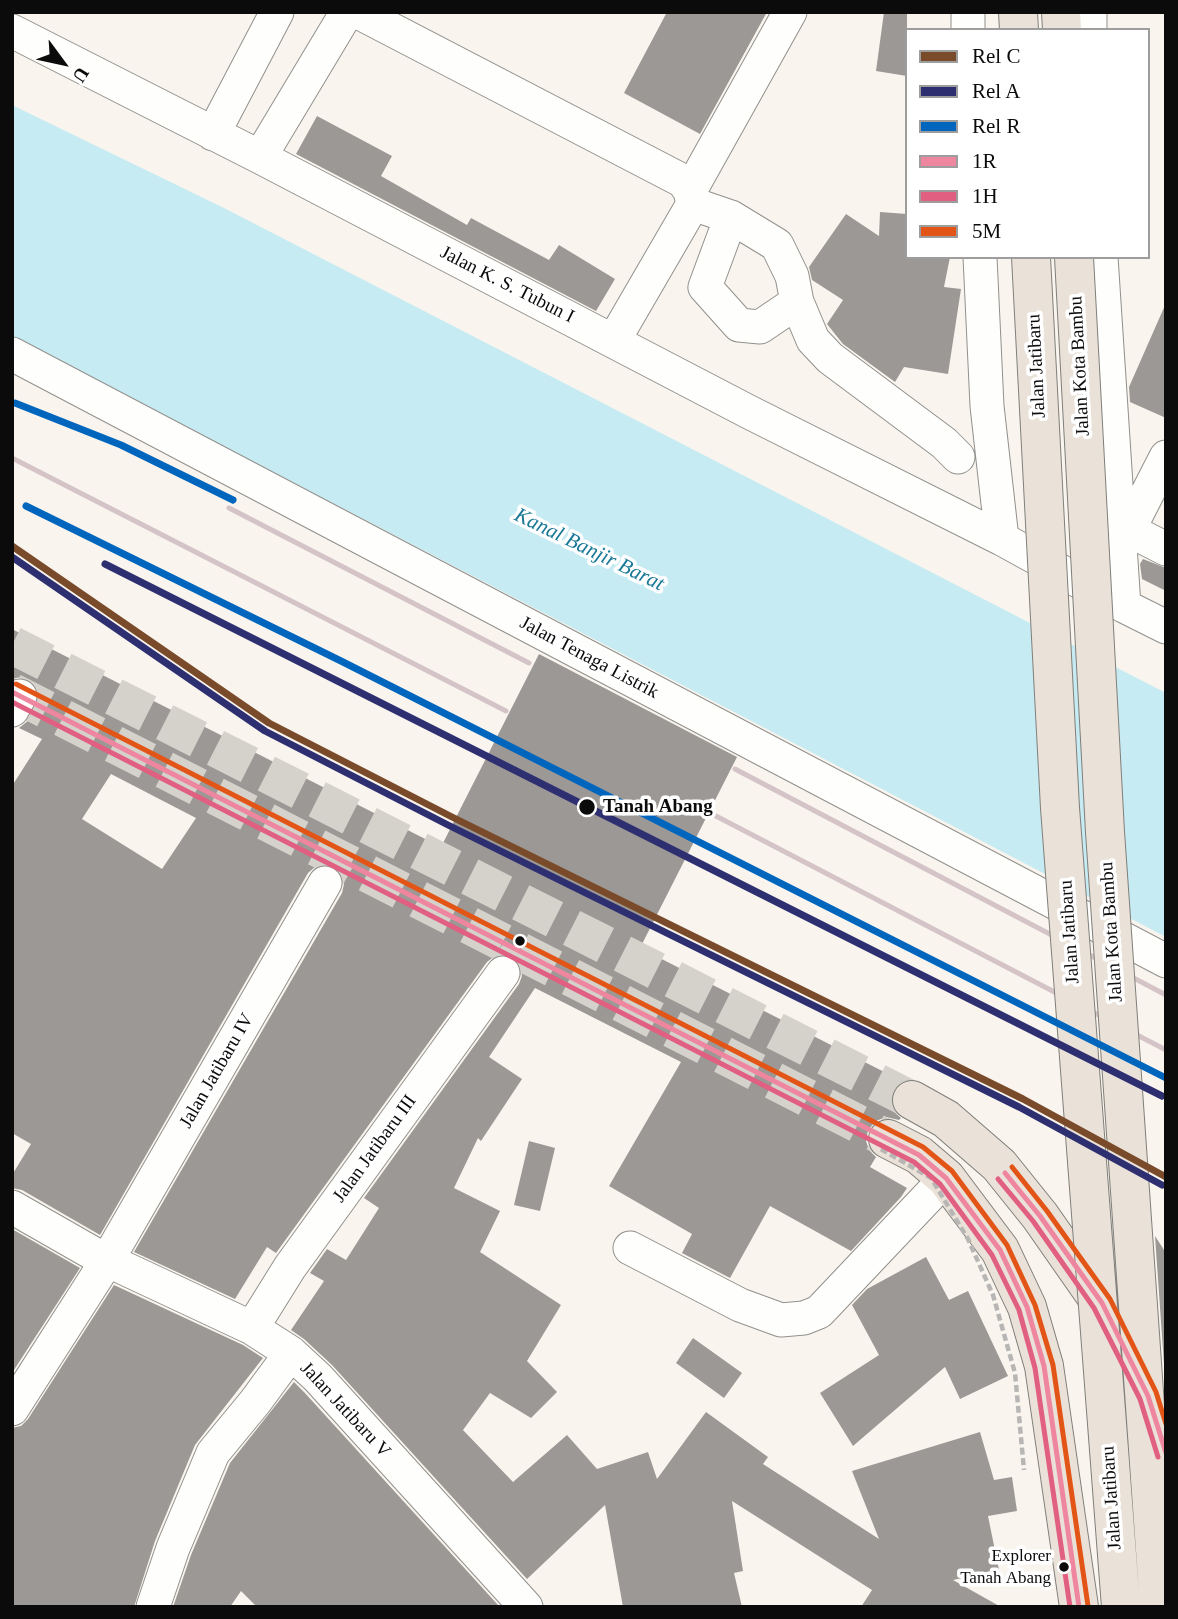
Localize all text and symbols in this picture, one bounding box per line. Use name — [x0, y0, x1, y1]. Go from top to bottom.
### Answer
north arrow — [28, 28, 98, 98]
legend — [905, 28, 1150, 259]
text: Rel C — [972, 44, 1020, 68]
text: U — [68, 63, 94, 86]
text: Rel A — [972, 79, 1020, 103]
text: Rel R — [972, 114, 1020, 138]
text: 1R — [972, 149, 997, 173]
text: 1H — [972, 184, 998, 208]
text: 5M — [972, 219, 1001, 243]
street label: Jalan K. S. Tubun I — [436, 241, 578, 329]
street label: Jalan Kota Bambu — [1065, 295, 1095, 437]
street label: Jalan Jatibaru — [1023, 314, 1051, 418]
water label: Kanal Banjir Barat — [510, 503, 668, 597]
street label: Jalan Tenaga Listrik — [516, 612, 662, 704]
place label: Tanah Abang — [603, 796, 713, 818]
marker: Tanah Abang — [577, 797, 597, 817]
street label: Jalan Kota Bambu — [1096, 861, 1128, 1003]
street label: Jalan Jatibaru — [1055, 879, 1085, 985]
unlabelled marker — [513, 934, 527, 948]
street label: Jalan Jatibaru IV — [175, 1010, 259, 1132]
street label: Jalan Jatibaru III — [328, 1091, 422, 1207]
street label: Jalan Jatibaru V — [295, 1357, 395, 1463]
street label: Jalan Jatibaru — [1097, 1445, 1127, 1551]
place label: Explorer Tanah Abang — [960, 1547, 1051, 1587]
marker: Explorer Tanah Abang — [1057, 1560, 1071, 1574]

